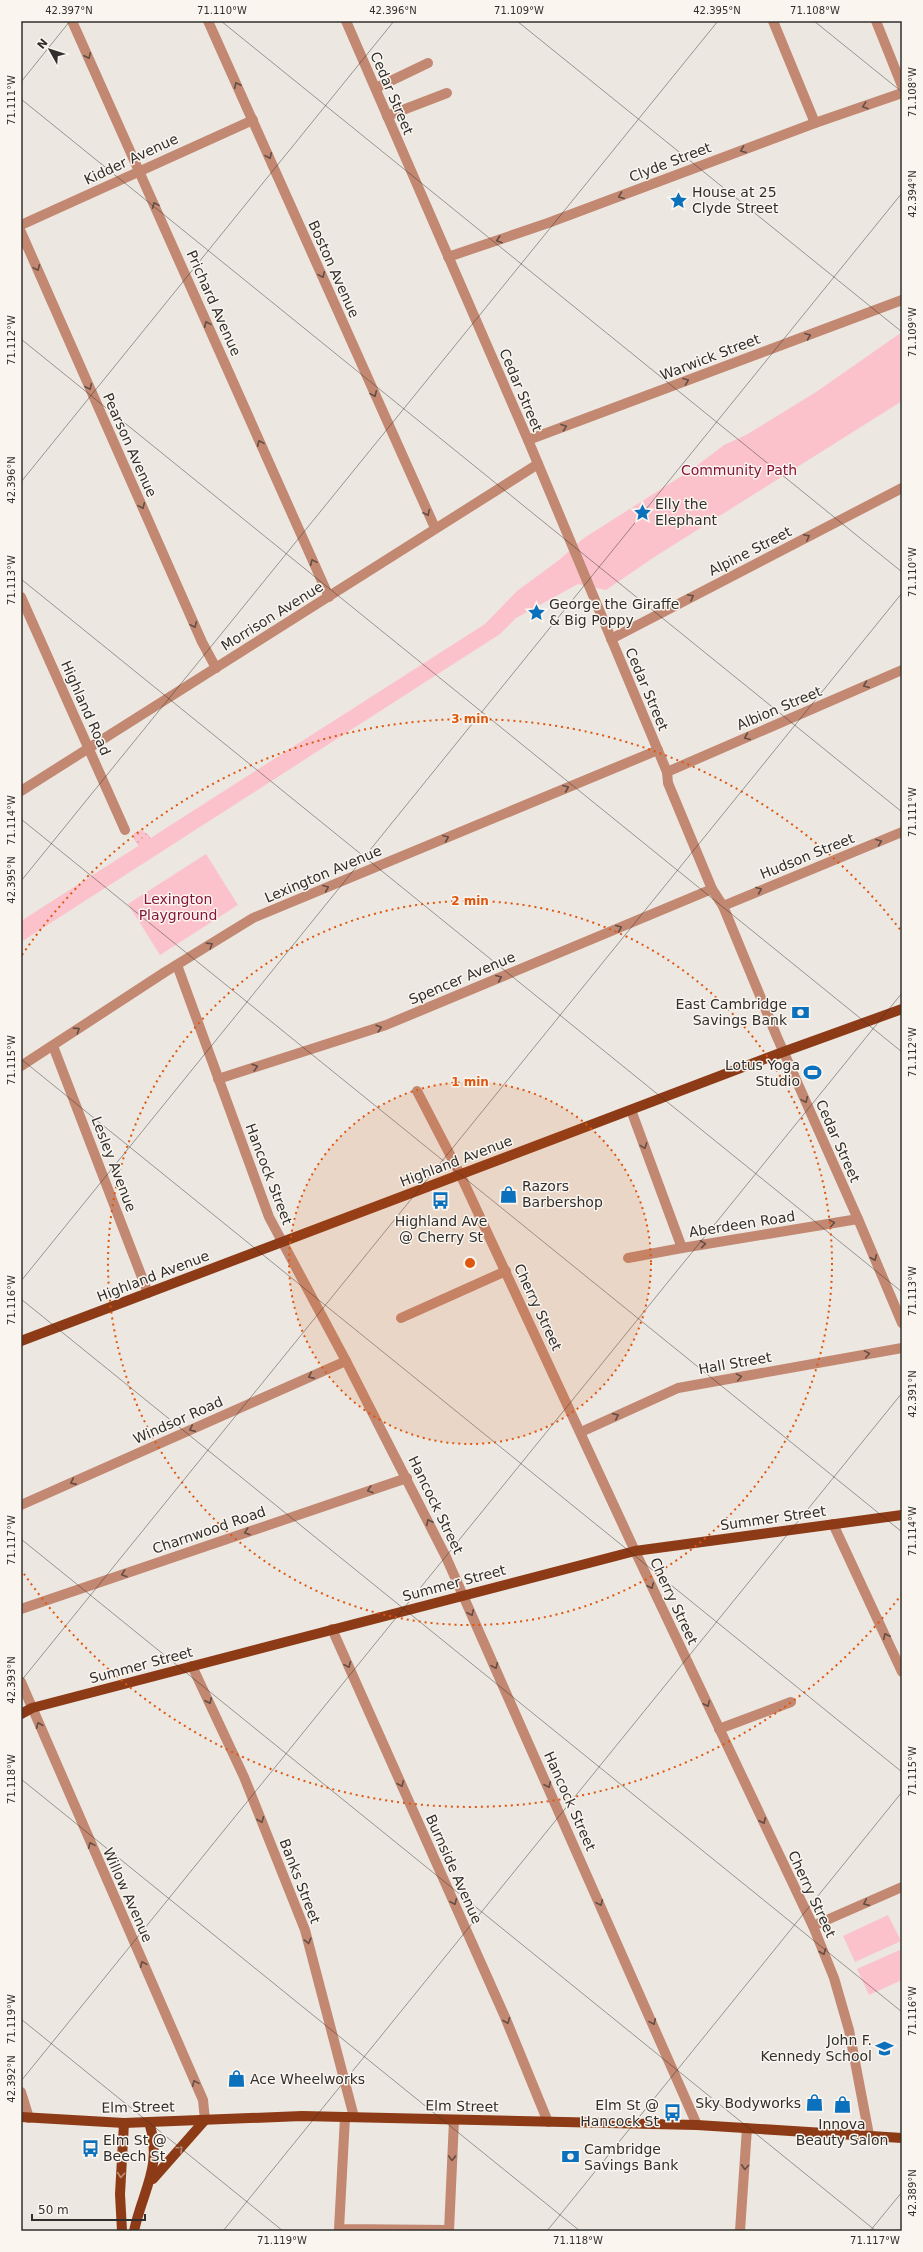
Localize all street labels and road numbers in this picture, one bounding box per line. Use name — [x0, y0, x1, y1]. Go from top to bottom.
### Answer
street label: Cedar Street — [367, 49, 417, 137]
street label: Kidder Avenue — [82, 130, 180, 188]
street label: Clyde Street — [627, 139, 714, 185]
street label: Boston Avenue — [305, 218, 363, 320]
street label: Prichard Avenue — [184, 248, 244, 358]
street label: Warwick Street — [658, 330, 763, 383]
street label: Cedar Street — [496, 346, 546, 434]
street label: Pearson Avenue — [100, 391, 160, 499]
street label: Alpine Street — [706, 523, 794, 579]
street label: Morrison Avenue — [218, 578, 326, 654]
street label: Cedar Street — [622, 645, 672, 733]
street label: Highland Road — [58, 658, 114, 758]
street label: Albion Street — [734, 683, 824, 733]
street label: Hudson Street — [758, 830, 857, 882]
street label: Lexington Avenue — [262, 842, 384, 906]
street label: Spencer Avenue — [406, 948, 518, 1008]
street label: Cedar Street — [813, 1097, 864, 1185]
street label: Lesley Avenue — [88, 1114, 140, 1214]
street label: Hancock Street — [242, 1121, 296, 1227]
street label: Highland Avenue — [398, 1132, 514, 1190]
street label: Aberdeen Road — [688, 1208, 796, 1240]
street label: Highland Avenue — [95, 1247, 211, 1305]
street label: Cherry Street — [511, 1261, 565, 1353]
street label: Hall Street — [697, 1349, 773, 1377]
street label: Windsor Road — [131, 1393, 225, 1447]
street label: Hancock Street — [405, 1453, 467, 1557]
street label: Charnwood Road — [150, 1503, 268, 1557]
street label: Summer Street — [719, 1503, 827, 1533]
street label: Cherry Street — [647, 1555, 701, 1647]
street label: Summer Street — [401, 1561, 508, 1604]
street label: Summer Street — [88, 1643, 195, 1686]
street label: Hancock Street — [541, 1749, 599, 1854]
street label: Burnside Avenue — [423, 1812, 485, 1926]
street label: Banks Street — [277, 1836, 324, 1926]
street label: Willow Avenue — [100, 1845, 156, 1945]
street label: Cherry Street — [785, 1848, 839, 1940]
street label: Elm Street — [425, 2097, 499, 2115]
street label: Elm Street — [101, 2098, 175, 2116]

